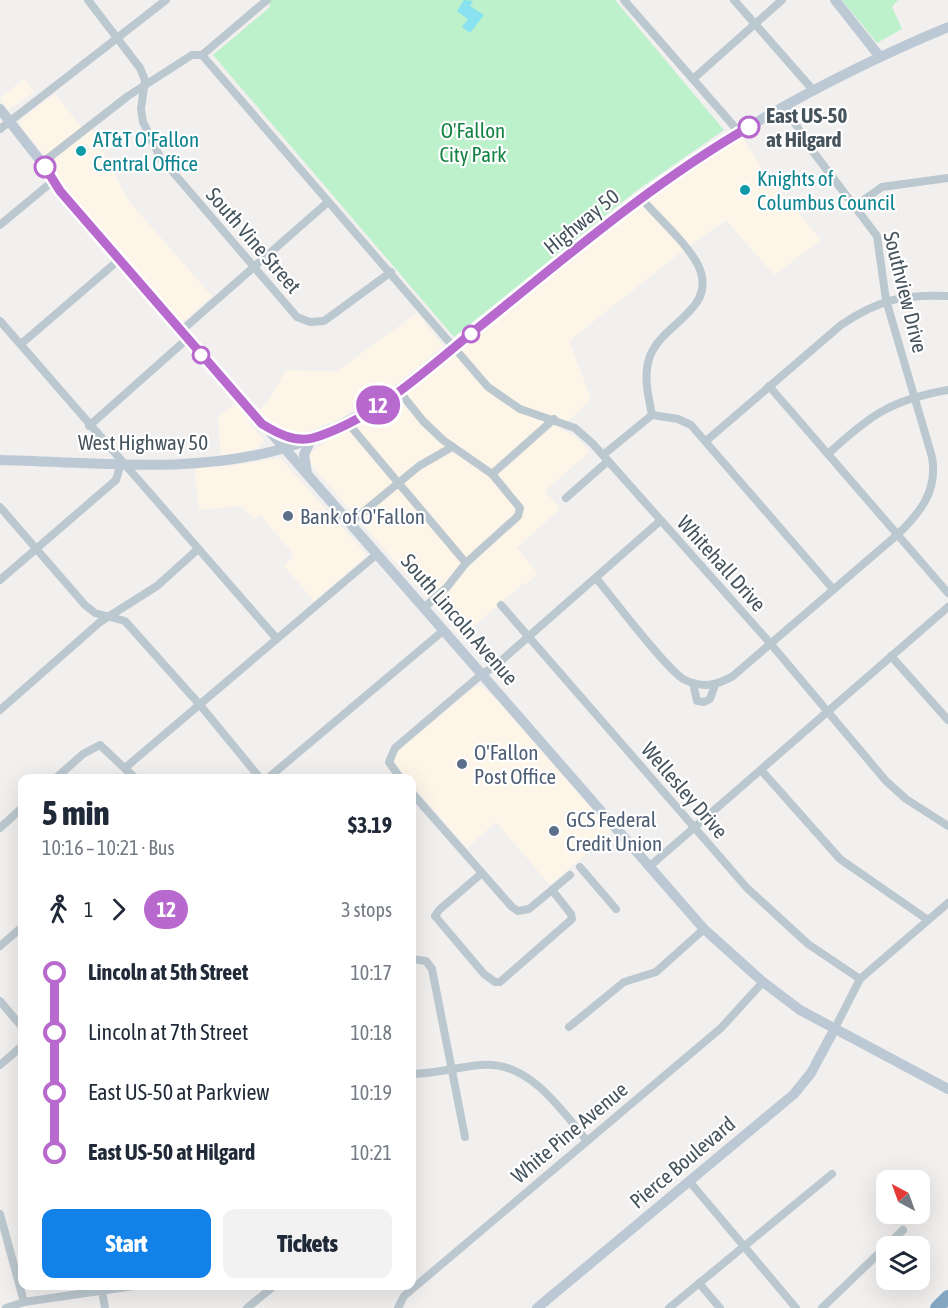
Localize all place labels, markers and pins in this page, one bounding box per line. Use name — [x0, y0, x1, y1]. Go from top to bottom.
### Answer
place label: East US-50 at Hilgard — [766, 103, 847, 151]
marker: East US-50 at Hilgard — [738, 116, 760, 138]
place label: AT&T O'Fallon Central Office — [93, 127, 199, 175]
marker: AT&T O'Fallon Central Office — [74, 144, 88, 158]
unlabelled marker — [34, 156, 56, 178]
place label: Knights of Columbus Council — [757, 166, 896, 214]
marker: Knights of Columbus Council — [738, 183, 752, 197]
unlabelled marker — [462, 325, 480, 343]
unlabelled marker — [192, 346, 210, 364]
place label: Bank of O'Fallon — [300, 504, 425, 528]
marker: Bank of O'Fallon — [281, 509, 295, 523]
place label: O'Fallon Post Office — [474, 740, 556, 788]
marker: O'Fallon Post Office — [455, 757, 469, 771]
place label: GCS Federal Credit Union — [566, 807, 662, 855]
marker: GCS Federal Credit Union — [547, 824, 561, 838]

